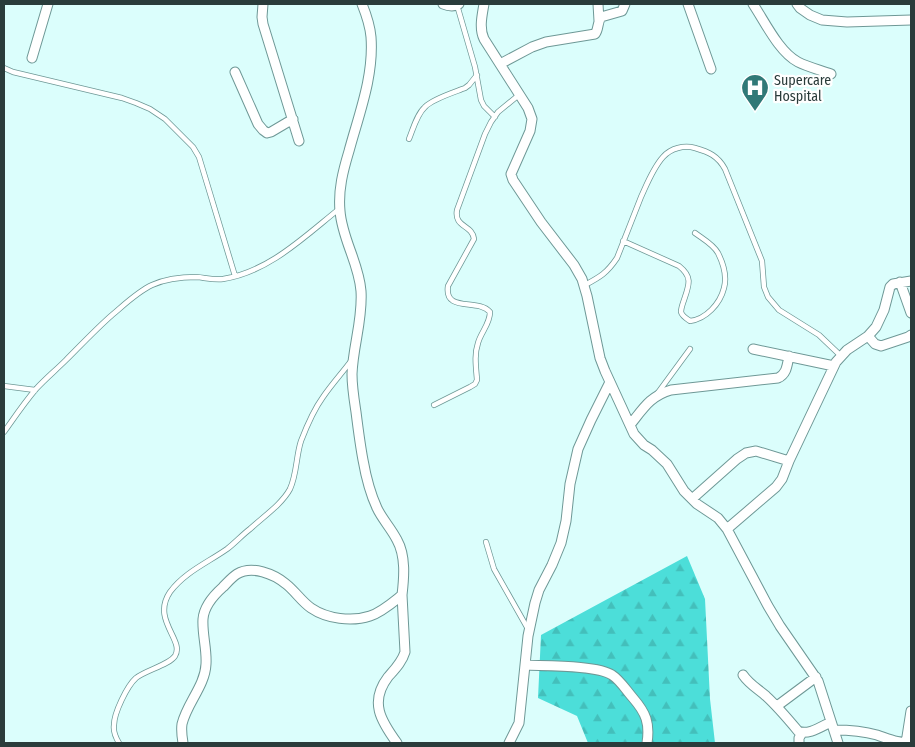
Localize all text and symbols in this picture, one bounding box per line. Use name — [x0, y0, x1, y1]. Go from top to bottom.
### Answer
place label: Supercare Hospital — [774, 72, 831, 105]
hospital icon: Supercare Hospital — [740, 73, 770, 112]

